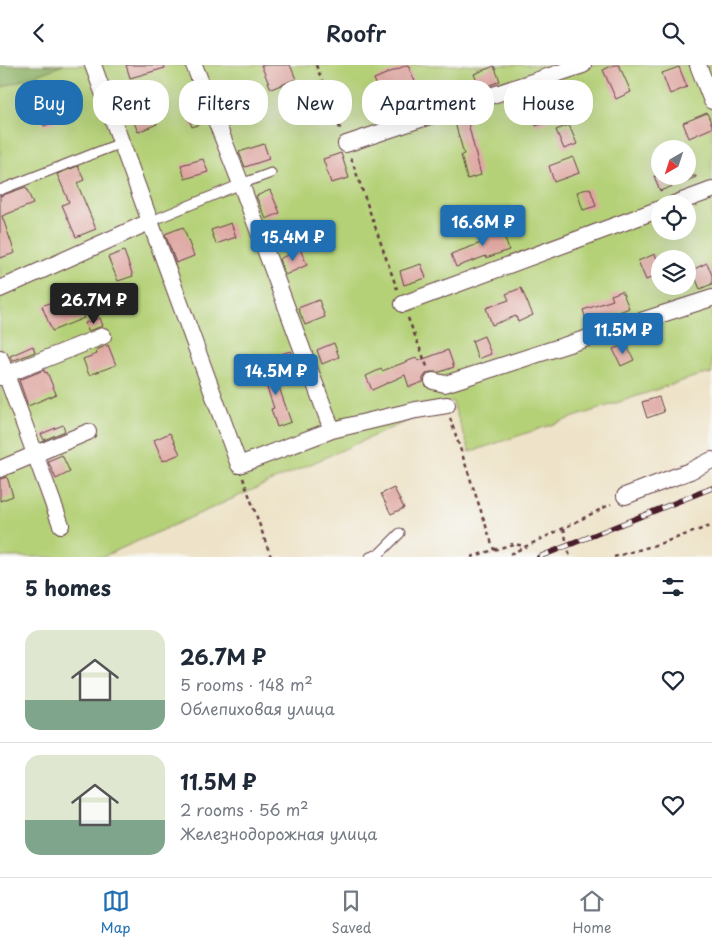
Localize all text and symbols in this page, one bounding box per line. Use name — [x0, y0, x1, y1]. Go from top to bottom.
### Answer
text: Roofr — [326, 16, 386, 49]
icon: back — [25, 19, 53, 47]
icon: search — [659, 19, 687, 47]
chip: Buy — [15, 80, 83, 125]
chip: Rent — [93, 80, 169, 125]
chip: Filters — [179, 80, 268, 125]
chip: New — [278, 80, 352, 125]
chip: Apartment — [362, 80, 494, 125]
chip: House — [504, 80, 593, 125]
north arrow — [651, 140, 696, 185]
map controls — [651, 140, 696, 295]
button: locate — [651, 195, 696, 240]
pin: 16.6M ₽ — [437, 205, 529, 247]
text: 16.6M ₽ — [451, 209, 515, 233]
pin: 15.4M ₽ — [247, 219, 339, 262]
text: 15.4M ₽ — [262, 224, 324, 248]
button: layers — [651, 250, 696, 295]
pin: 26.7M ₽ — [48, 283, 140, 325]
text: 26.7M ₽ — [61, 287, 127, 311]
pin: 11.5M ₽ — [577, 313, 669, 355]
text: 11.5M ₽ — [594, 317, 652, 341]
pin: 14.5M ₽ — [230, 353, 322, 396]
text: 14.5M ₽ — [245, 358, 307, 382]
text: 5 homes — [25, 571, 111, 603]
icon: filters — [659, 573, 687, 601]
text: 26.7M ₽ — [180, 640, 266, 672]
icon: home — [65, 650, 125, 710]
icon: heart — [659, 666, 687, 694]
text: 5 rooms · 148 m² — [180, 672, 313, 696]
text: Облепиховая улица — [180, 696, 335, 720]
text: 11.5M ₽ — [180, 765, 256, 797]
icon: home — [65, 775, 125, 835]
icon: heart — [659, 791, 687, 819]
text: 2 rooms · 56 m² — [180, 797, 309, 821]
text: Железнодорожная улица — [180, 821, 377, 845]
tab: Map — [101, 887, 130, 938]
tab: Saved — [332, 887, 371, 938]
tab: Home — [572, 887, 611, 938]

